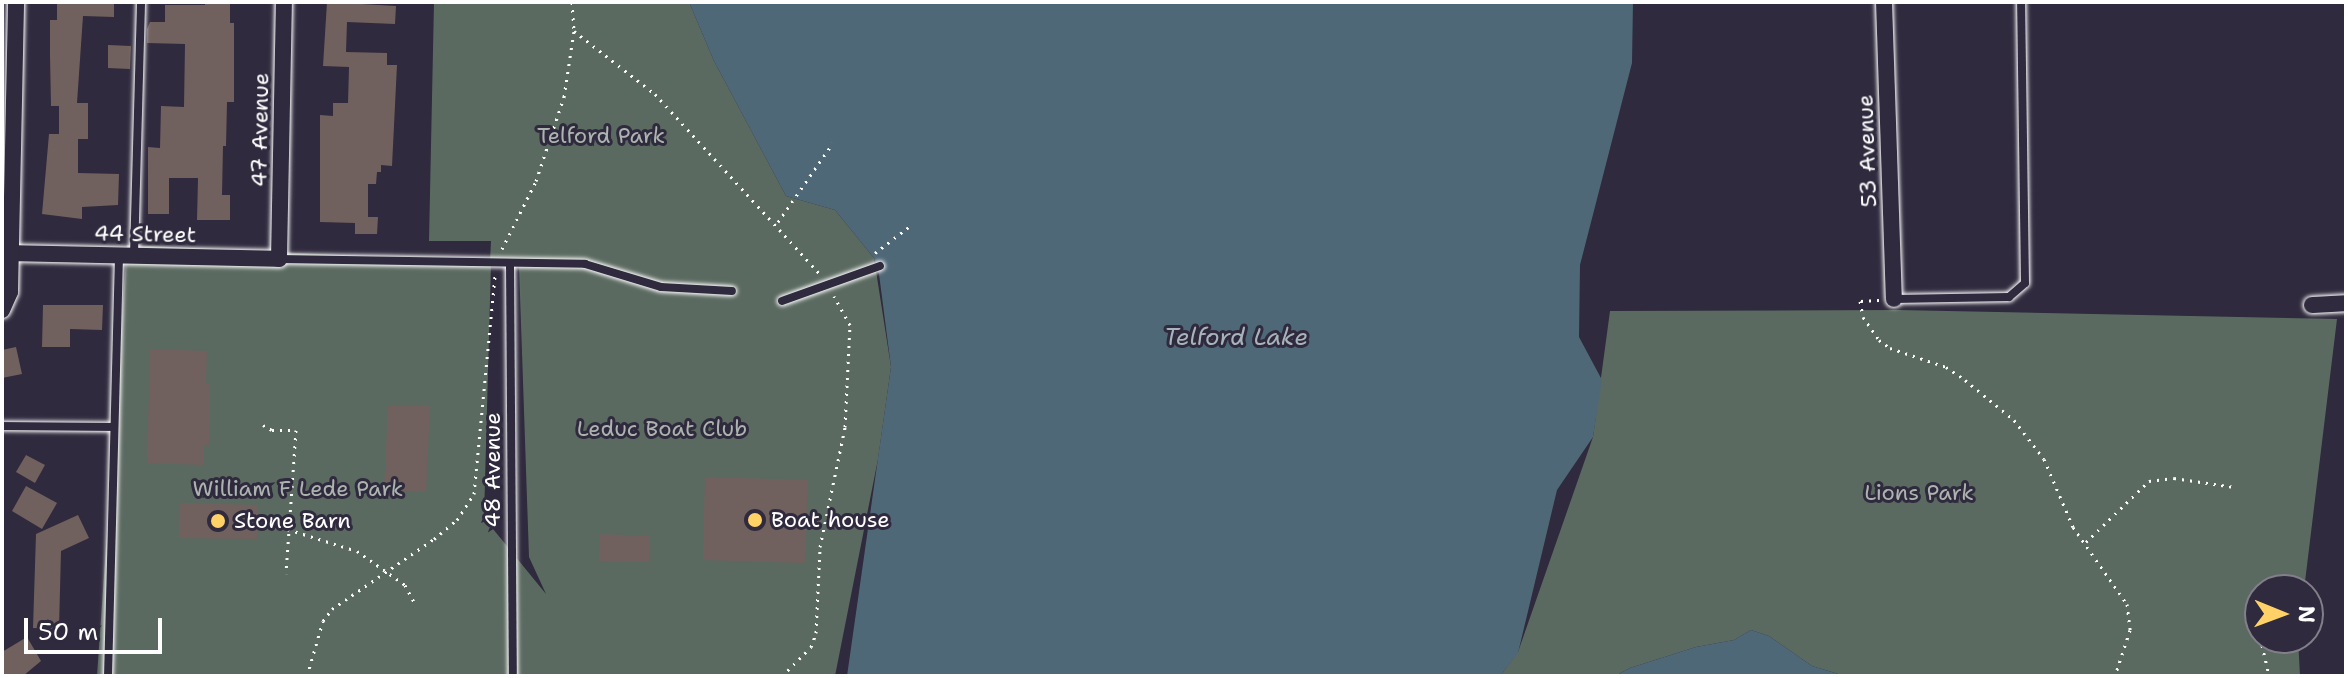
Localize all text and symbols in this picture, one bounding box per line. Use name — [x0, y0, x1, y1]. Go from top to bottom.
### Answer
street label: 47 Avenue — [246, 73, 274, 187]
street label: 53 Avenue — [1852, 94, 1882, 208]
park label: Telford Park — [537, 123, 665, 149]
street label: 44 Street — [94, 220, 196, 248]
water label: Telford Lake — [1164, 324, 1308, 352]
street label: 48 Avenue — [480, 412, 506, 528]
park label: Leduc Boat Club — [577, 416, 747, 442]
park label: William F Lede Park — [193, 476, 403, 502]
park label: Lions Park — [1864, 480, 1974, 506]
place label: Boat house — [771, 507, 890, 533]
place label: Stone Barn — [234, 508, 351, 534]
marker: Boat house — [746, 511, 764, 529]
marker: Stone Barn — [209, 512, 227, 530]
north arrow — [2244, 574, 2324, 654]
scale bar — [28, 602, 166, 652]
text: N — [2292, 605, 2321, 623]
text: 50 m — [38, 616, 98, 648]

